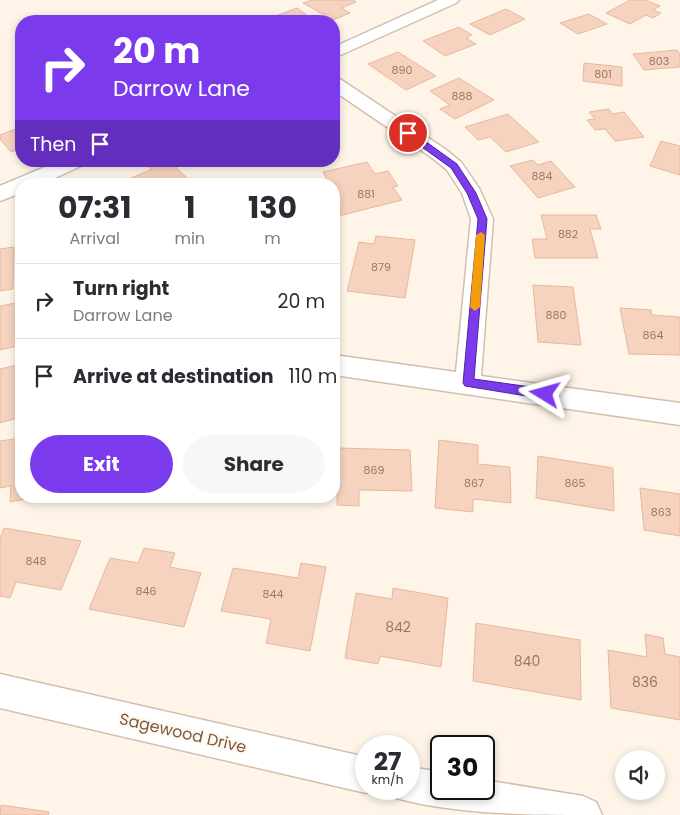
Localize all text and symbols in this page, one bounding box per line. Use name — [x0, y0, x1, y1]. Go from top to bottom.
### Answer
text: 20 m — [113, 26, 200, 75]
icon: right — [30, 35, 95, 100]
house number: 803 — [649, 53, 669, 69]
house number: 890 — [392, 62, 412, 78]
house number: 801 — [594, 66, 612, 82]
text: Darrow Lane — [113, 73, 250, 104]
house number: 888 — [452, 88, 472, 104]
pin — [387, 112, 429, 154]
icon: arrive — [394, 119, 422, 147]
icon: arrive — [86, 130, 114, 158]
text: Then — [30, 131, 76, 158]
house number: 884 — [532, 168, 552, 184]
text: 07:31 — [58, 186, 132, 229]
text: 1 — [184, 186, 195, 229]
text: 130 — [248, 186, 297, 229]
house number: 881 — [357, 186, 375, 202]
house number: 882 — [558, 226, 578, 242]
text: Arrival — [70, 227, 120, 250]
text: min — [174, 227, 205, 250]
text: m — [264, 227, 281, 250]
house number: 879 — [371, 259, 391, 275]
text: Turn right — [73, 275, 169, 302]
icon: right — [30, 287, 58, 315]
text: 20 m — [277, 288, 325, 315]
text: Darrow Lane — [73, 304, 173, 327]
house number: 880 — [546, 307, 566, 323]
house number: 864 — [643, 327, 663, 343]
icon: arrive — [30, 362, 58, 390]
text: Arrive at destination — [73, 363, 274, 390]
text: 110 m — [289, 363, 337, 390]
position arrow — [518, 367, 570, 419]
button: Exit — [30, 435, 173, 493]
button: Share — [183, 435, 325, 493]
house number: 869 — [364, 462, 384, 478]
house number: 867 — [464, 475, 484, 491]
house number: 865 — [565, 475, 586, 491]
house number: 863 — [651, 504, 671, 520]
house number: 848 — [26, 553, 46, 569]
house number: 846 — [136, 583, 156, 599]
house number: 844 — [263, 586, 283, 602]
house number: 842 — [385, 617, 411, 637]
house number: 840 — [514, 651, 540, 671]
house number: 836 — [632, 672, 658, 692]
street label: Sagewood Drive — [117, 707, 249, 759]
speed limit sign: 30 — [430, 735, 495, 800]
text: 27 — [374, 744, 401, 779]
map controls — [615, 750, 665, 800]
button: sound — [615, 750, 665, 800]
text: km/h — [372, 771, 403, 788]

